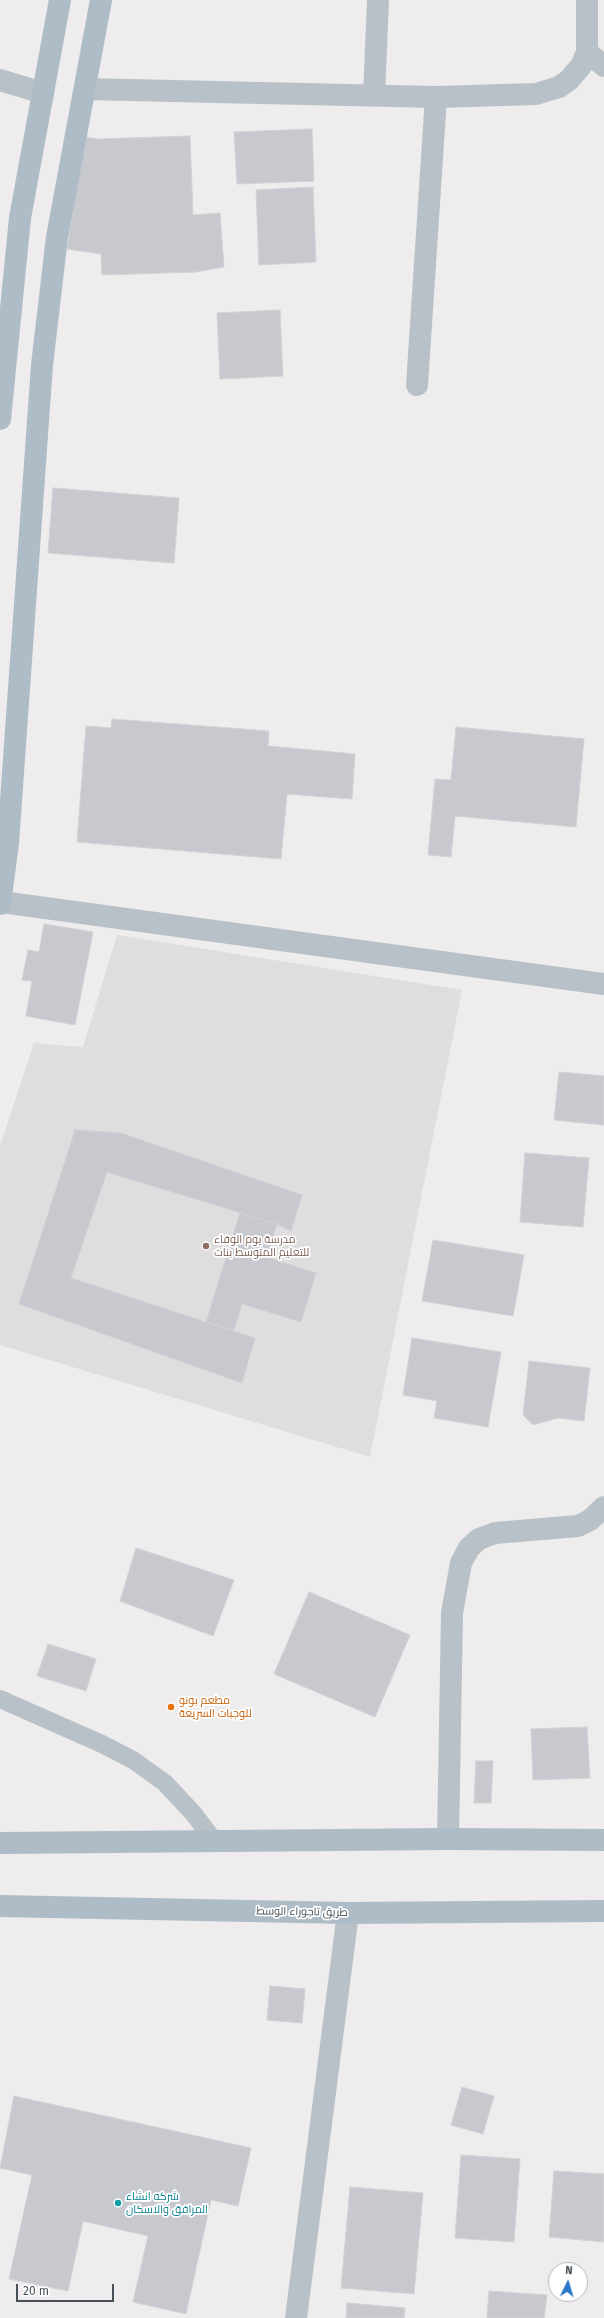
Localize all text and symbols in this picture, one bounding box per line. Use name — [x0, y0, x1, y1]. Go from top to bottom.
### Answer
place label: مدرسة يوم الوفاء للتعليم المتوسط بنات — [214, 1233, 309, 1259]
marker: مدرسة يوم الوفاء للتعليم المتوسط بنات — [201, 1241, 211, 1251]
place label: مطعم بونو للوجبات السريعة — [179, 1694, 252, 1720]
marker: مطعم بونو للوجبات السريعة — [166, 1702, 176, 1712]
street label: طريق تاجوراء الوسط — [256, 1905, 348, 1919]
place label: شركه انشاء المرافق والاسكان — [126, 2190, 208, 2216]
marker: شركه انشاء المرافق والاسكان — [113, 2198, 123, 2208]
north arrow — [548, 2262, 588, 2302]
text: N — [565, 2264, 573, 2277]
scale bar — [18, 2276, 116, 2302]
text: 20 m — [23, 2284, 49, 2298]

